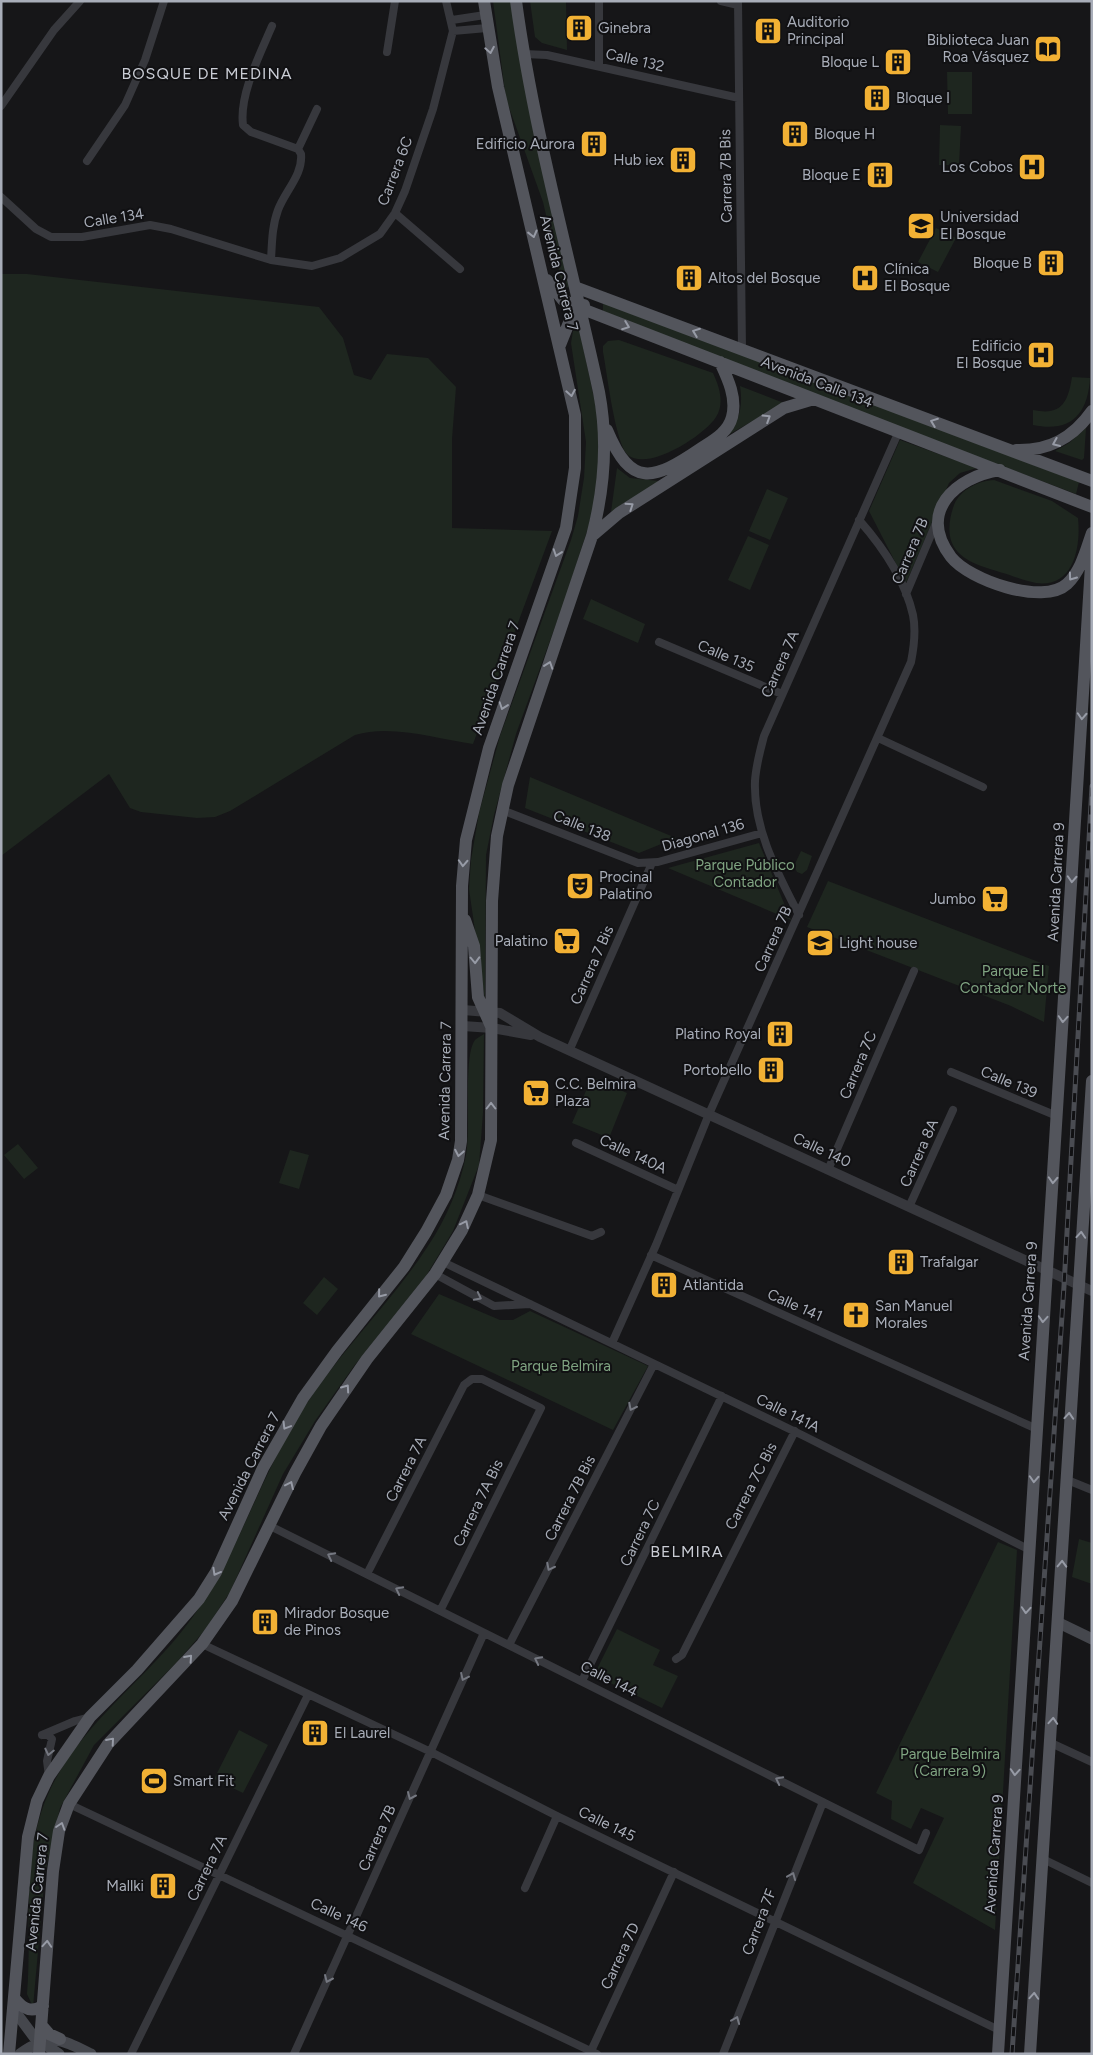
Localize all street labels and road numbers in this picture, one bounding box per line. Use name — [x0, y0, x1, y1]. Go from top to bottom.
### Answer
street label: Calle 132 — [604, 45, 666, 75]
street label: Carrera 7B Bis — [716, 129, 736, 223]
street label: Carrera 6C — [374, 134, 416, 208]
street label: Calle 134 — [83, 204, 145, 232]
street label: Avenida Carrera 7 — [536, 213, 582, 333]
street label: Avenida Calle 134 — [758, 352, 876, 412]
street label: Carrera 7B — [888, 515, 932, 587]
street label: Avenida Carrera 7 — [468, 619, 524, 737]
street label: Carrera 7A — [757, 628, 803, 700]
street label: Calle 135 — [695, 636, 757, 676]
street label: Calle 138 — [551, 806, 613, 846]
street label: Diagonal 136 — [660, 815, 747, 855]
street label: Avenida Carrera 9 — [1044, 822, 1068, 942]
street label: Carrera 7B — [750, 903, 796, 975]
street label: Carrera 7 Bis — [567, 923, 617, 1007]
street label: Avenida Carrera 7 — [435, 1021, 455, 1141]
street label: Carrera 7C — [836, 1028, 880, 1102]
street label: Calle 139 — [978, 1062, 1040, 1102]
street label: Carrera 8A — [896, 1116, 942, 1190]
street label: Calle 140 — [790, 1129, 854, 1171]
street label: Calle 140A — [596, 1131, 670, 1177]
street label: Avenida Carrera 9 — [1015, 1241, 1041, 1361]
street label: Calle 141 — [765, 1285, 825, 1325]
street label: Calle 141A — [753, 1390, 823, 1436]
street label: Avenida Carrera 7 — [214, 1409, 284, 1523]
street label: Carrera 7A — [382, 1433, 430, 1505]
street label: Carrera 7C Bis — [721, 1439, 781, 1533]
street label: Carrera 7B Bis — [541, 1452, 599, 1544]
street label: Carrera 7A Bis — [449, 1456, 507, 1550]
street label: Carrera 7C — [616, 1496, 664, 1569]
street label: Calle 144 — [577, 1657, 641, 1701]
street label: Avenida Carrera 9 — [981, 1794, 1007, 1914]
street label: Carrera 7B — [354, 1802, 400, 1874]
street label: Calle 145 — [576, 1803, 638, 1845]
street label: Avenida Carrera 7 — [22, 1832, 52, 1952]
street label: Carrera 7A — [183, 1832, 231, 1904]
street label: Carrera 7F — [738, 1886, 780, 1958]
street label: Calle 146 — [308, 1894, 371, 1936]
street label: Carrera 7D — [597, 1920, 643, 1992]

